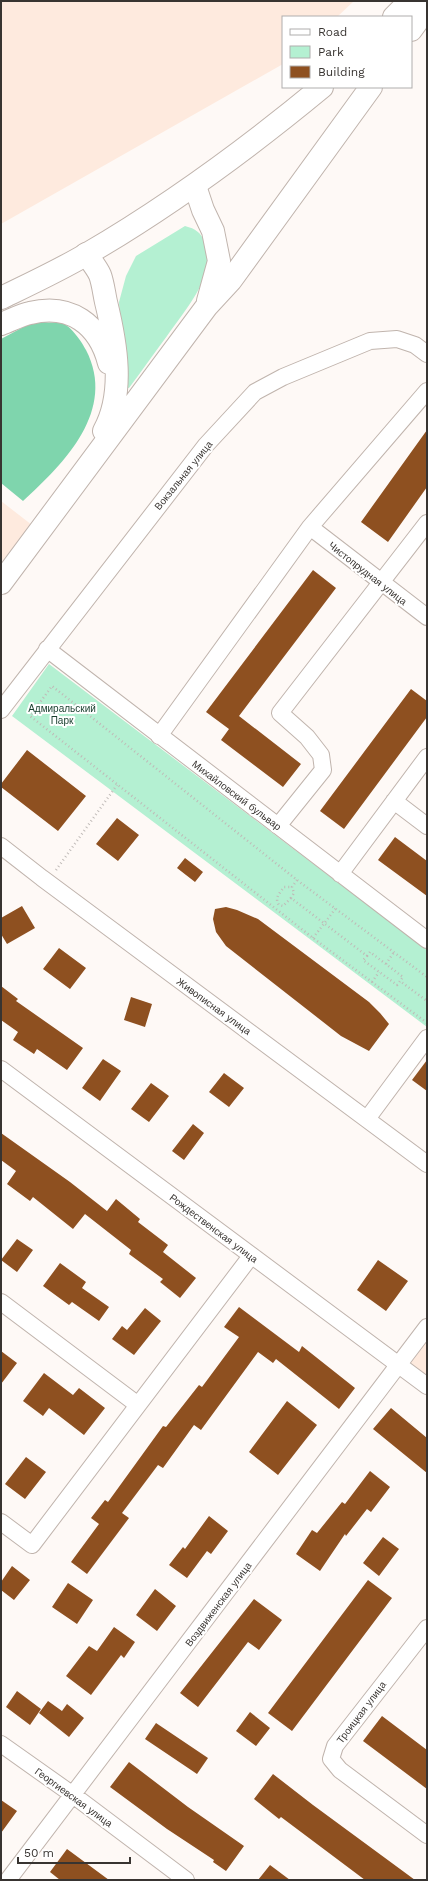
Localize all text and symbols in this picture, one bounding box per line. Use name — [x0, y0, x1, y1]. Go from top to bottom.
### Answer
legend — [282, 16, 412, 88]
text: Road — [318, 25, 347, 39]
text: Park — [318, 45, 344, 59]
text: Building — [318, 65, 365, 79]
street label: Вокзальная улица — [152, 438, 215, 512]
street label: Чистопрудная улица — [326, 539, 409, 608]
park label: Адмиральский Парк — [28, 703, 96, 726]
street label: Михайловский бульвар — [190, 758, 284, 833]
street label: Живописная улица — [174, 976, 253, 1037]
street label: Рождественская улица — [168, 1192, 260, 1265]
street label: Воздвиженская улица — [183, 1560, 254, 1649]
street label: Троицкая улица — [335, 1679, 388, 1745]
street label: Георгиевская улица — [33, 1766, 115, 1829]
scale bar — [18, 1839, 130, 1865]
text: 50 m — [24, 1846, 54, 1860]

